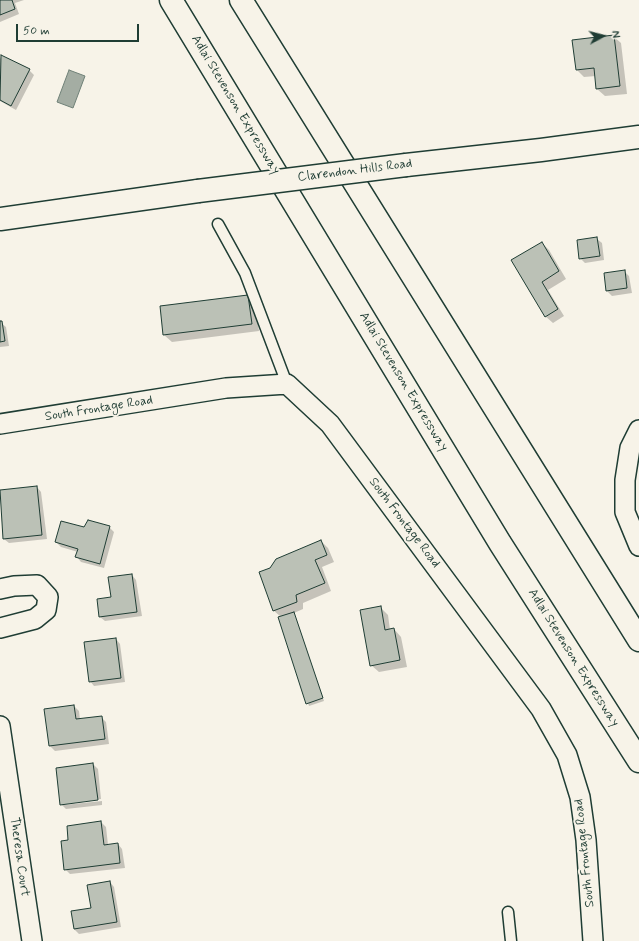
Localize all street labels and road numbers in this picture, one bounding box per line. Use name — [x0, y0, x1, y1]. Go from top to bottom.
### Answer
street label: Adlai Stevenson Expressway — [187, 33, 283, 177]
street label: Clarendon Hills Road — [297, 156, 413, 186]
street label: Adlai Stevenson Expressway — [355, 310, 451, 454]
street label: South Frontage Road — [44, 393, 154, 425]
street label: South Frontage Road — [365, 475, 443, 571]
street label: Adlai Stevenson Expressway — [524, 586, 622, 730]
street label: South Frontage Road — [572, 798, 598, 908]
street label: Theresa Court — [6, 816, 32, 898]

